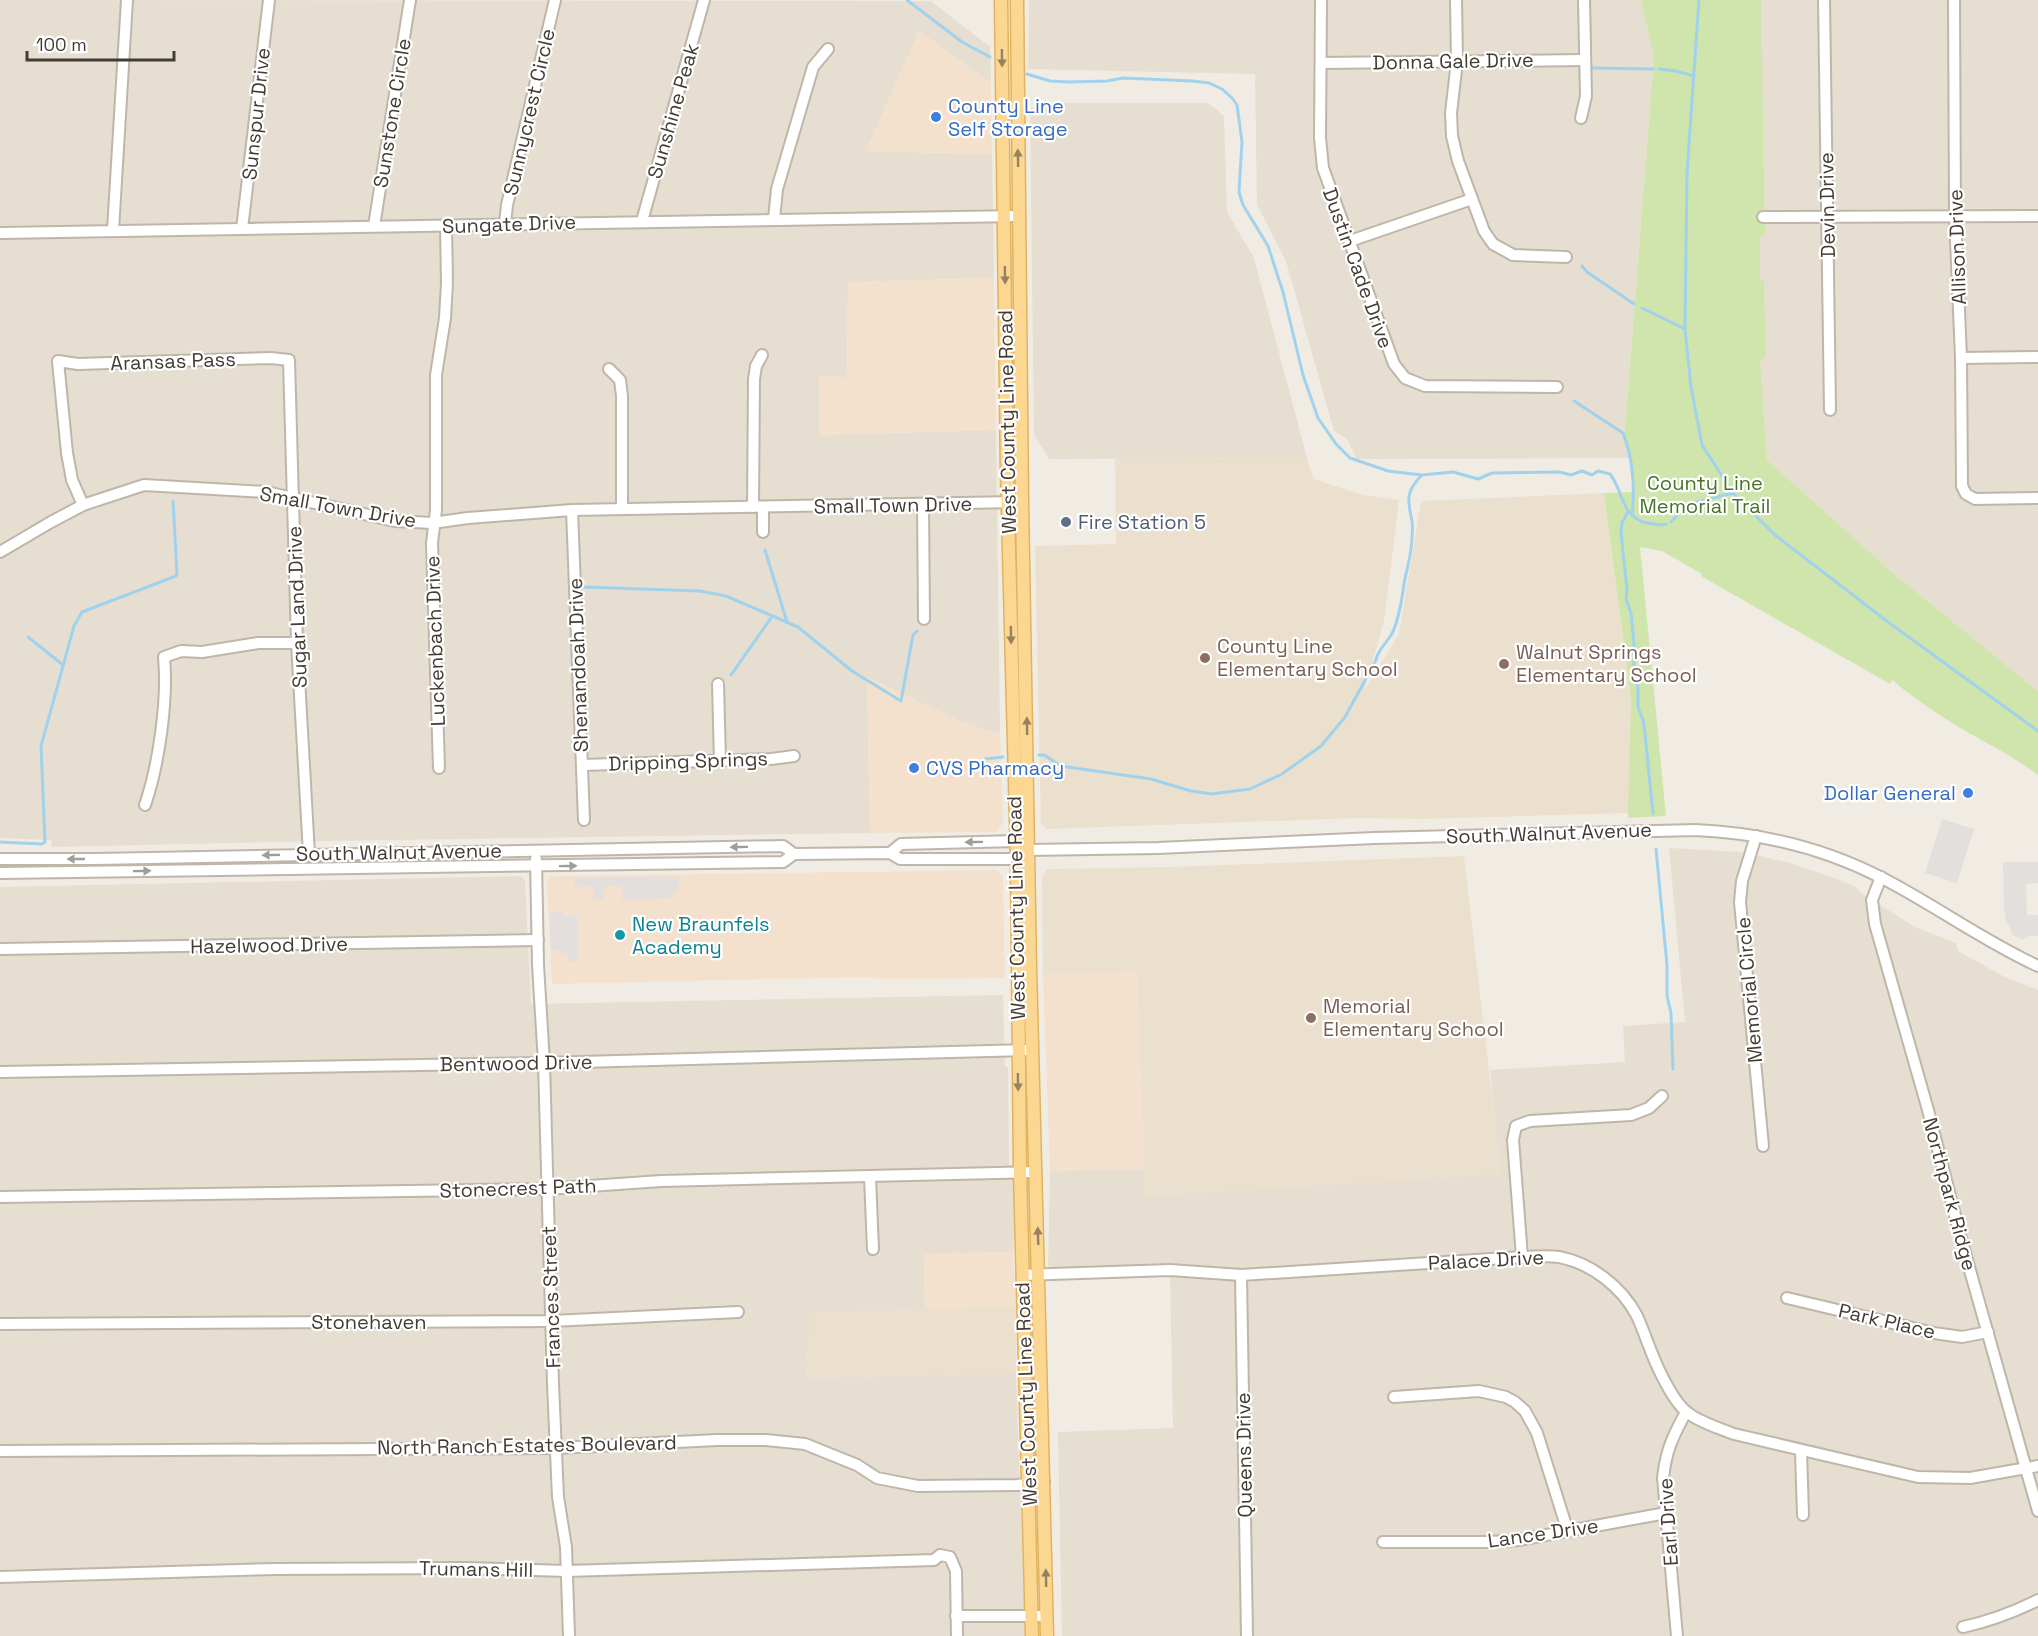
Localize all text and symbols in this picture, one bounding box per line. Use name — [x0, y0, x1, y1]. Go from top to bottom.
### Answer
scale bar — [27, 24, 174, 62]
street label: Sunnycrest Circle — [497, 26, 561, 198]
text: 100 m — [36, 33, 87, 56]
street label: Sunstone Circle — [367, 36, 417, 190]
street label: Sunshine Peak — [641, 40, 705, 182]
street label: Sunspur Drive — [236, 46, 276, 182]
street label: Donna Gale Drive — [1372, 47, 1534, 75]
one-way arrow — [998, 49, 1007, 68]
place label: County Line Self Storage — [948, 93, 1068, 142]
marker: County Line Self Storage — [929, 110, 943, 124]
one-way arrow — [1013, 148, 1023, 167]
street label: Devin Drive — [1813, 152, 1841, 258]
street label: Dustin Cade Drive — [1317, 184, 1399, 352]
street label: Allison Drive — [1942, 189, 1972, 305]
street label: Sungate Drive — [441, 209, 577, 239]
one-way arrow — [1000, 266, 1010, 285]
street label: West County Line Road — [992, 310, 1022, 534]
street label: Aransas Pass — [110, 346, 236, 376]
park label: County Line Memorial Trail — [1640, 470, 1770, 519]
street label: Small Town Drive — [258, 480, 418, 534]
street label: Small Town Drive — [813, 491, 973, 519]
place label: Fire Station 5 — [1078, 509, 1206, 535]
marker: Fire Station 5 — [1059, 515, 1073, 529]
street label: Sugar Land Drive — [281, 526, 313, 688]
street label: Luckenbach Drive — [419, 555, 451, 727]
street label: Shenandoah Drive — [562, 577, 594, 753]
one-way arrow — [1007, 626, 1016, 645]
place label: County Line Elementary School — [1217, 633, 1398, 682]
place label: Walnut Springs Elementary School — [1516, 639, 1697, 688]
marker: County Line Elementary School — [1198, 651, 1212, 665]
marker: Walnut Springs Elementary School — [1497, 657, 1511, 671]
one-way arrow — [1022, 716, 1031, 735]
street label: Dripping Springs — [608, 745, 768, 777]
place label: CVS Pharmacy — [926, 755, 1064, 781]
marker: CVS Pharmacy — [907, 761, 921, 775]
place label: Dollar General — [1824, 780, 1956, 806]
marker: Dollar General — [1961, 786, 1975, 800]
street label: West County Line Road — [1001, 796, 1031, 1020]
street label: South Walnut Avenue — [1446, 816, 1652, 850]
street label: South Walnut Avenue — [296, 837, 502, 867]
one-way arrow — [964, 837, 983, 847]
one-way arrow — [729, 842, 748, 851]
one-way arrow — [261, 850, 280, 860]
one-way arrow — [66, 854, 85, 864]
one-way arrow — [559, 861, 578, 870]
one-way arrow — [133, 867, 152, 876]
place label: New Braunfels Academy — [632, 911, 770, 960]
street label: Memorial Circle — [1730, 916, 1768, 1064]
marker: New Braunfels Academy — [613, 928, 627, 942]
street label: Hazelwood Drive — [190, 931, 348, 959]
place label: Memorial Elementary School — [1323, 993, 1504, 1042]
marker: Memorial Elementary School — [1304, 1011, 1318, 1025]
street label: Bentwood Drive — [439, 1049, 593, 1077]
one-way arrow — [1014, 1073, 1023, 1092]
street label: Northpark Ridge — [1917, 1115, 1983, 1273]
street label: Stonecrest Path — [439, 1172, 597, 1204]
street label: Frances Street — [536, 1225, 566, 1369]
one-way arrow — [1033, 1226, 1042, 1245]
street label: Palace Drive — [1427, 1244, 1545, 1276]
street label: West County Line Road — [1009, 1282, 1043, 1506]
street label: Park Place — [1836, 1297, 1938, 1345]
street label: Stonehaven — [311, 1309, 427, 1335]
street label: Queens Drive — [1230, 1392, 1258, 1518]
street label: North Ranch Estates Boulevard — [377, 1429, 677, 1461]
street label: Earl Drive — [1652, 1477, 1684, 1567]
street label: Lance Drive — [1486, 1512, 1600, 1554]
street label: Trumans Hill — [419, 1555, 533, 1583]
one-way arrow — [1041, 1568, 1051, 1587]

